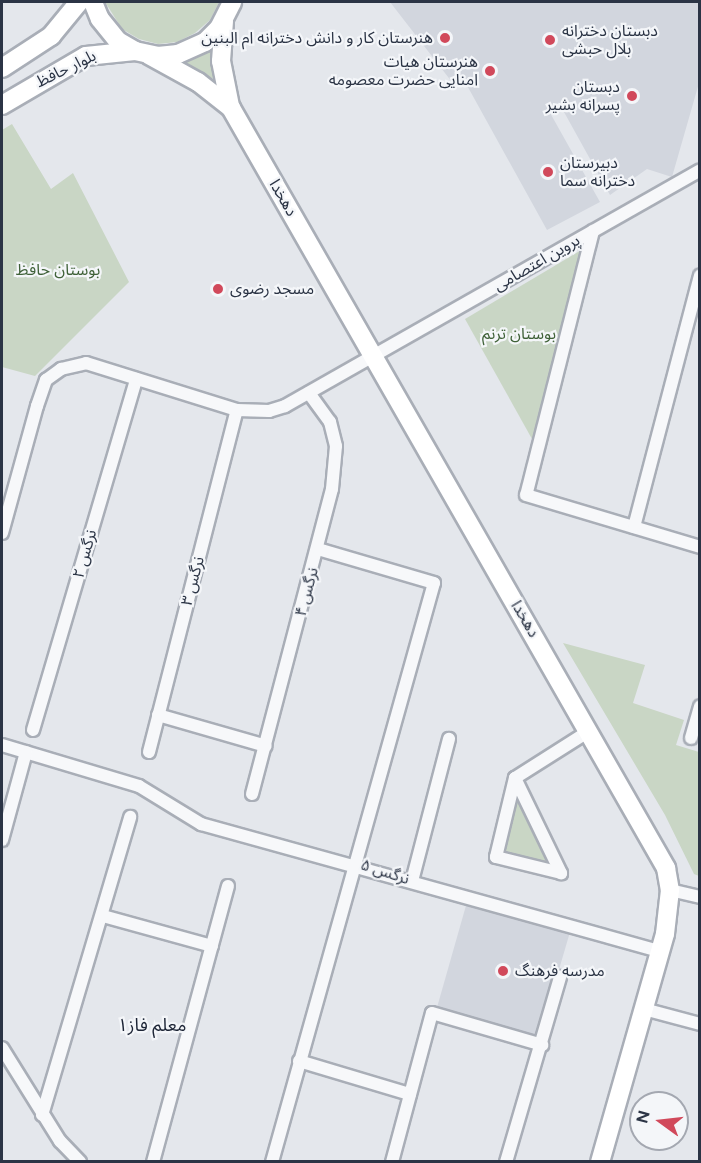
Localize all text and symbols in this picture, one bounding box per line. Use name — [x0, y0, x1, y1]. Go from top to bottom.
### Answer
place label: دبستان دخترانه بلال حبشی — [562, 21, 658, 59]
place label: هنرستان کار و دانش دخترانه ام البنین — [201, 28, 433, 48]
marker: هنرستان کار و دانش دخترانه ام البنین — [438, 31, 452, 45]
marker: دبستان دخترانه بلال حبشی — [543, 33, 557, 47]
street label: بلوار حافظ — [33, 46, 99, 92]
place label: هنرستان هیات امنایی حضرت معصومه — [329, 52, 478, 90]
marker: هنرستان هیات امنایی حضرت معصومه — [483, 64, 497, 78]
place label: دبستان پسرانه بشير — [546, 77, 620, 115]
marker: دبستان پسرانه بشير — [625, 89, 639, 103]
place label: دبیرستان دخترانه سما — [560, 153, 635, 191]
marker: دبیرستان دخترانه سما — [541, 165, 555, 179]
street label: دهخدا — [265, 176, 301, 220]
street label: پروین اعتصامی — [490, 231, 584, 295]
park label: بوستان حافظ — [16, 260, 100, 280]
place label: مسجد رضوی — [230, 279, 314, 299]
marker: مسجد رضوی — [211, 282, 225, 296]
park label: بوستان ترنم — [482, 324, 556, 344]
street label: نرگس ۲ — [69, 527, 101, 581]
street label: نرگس ۳ — [177, 554, 209, 608]
street label: نرگس ۴ — [291, 565, 323, 619]
street label: دهخدا — [507, 597, 543, 641]
street label: نرگس ۵ — [358, 855, 412, 889]
place label: مدرسه فرهنگ — [515, 961, 605, 981]
marker: مدرسه فرهنگ — [496, 964, 510, 978]
district label: معلم فاز۱ — [118, 1014, 186, 1036]
north arrow — [629, 1091, 689, 1151]
text: N — [632, 1108, 654, 1125]

